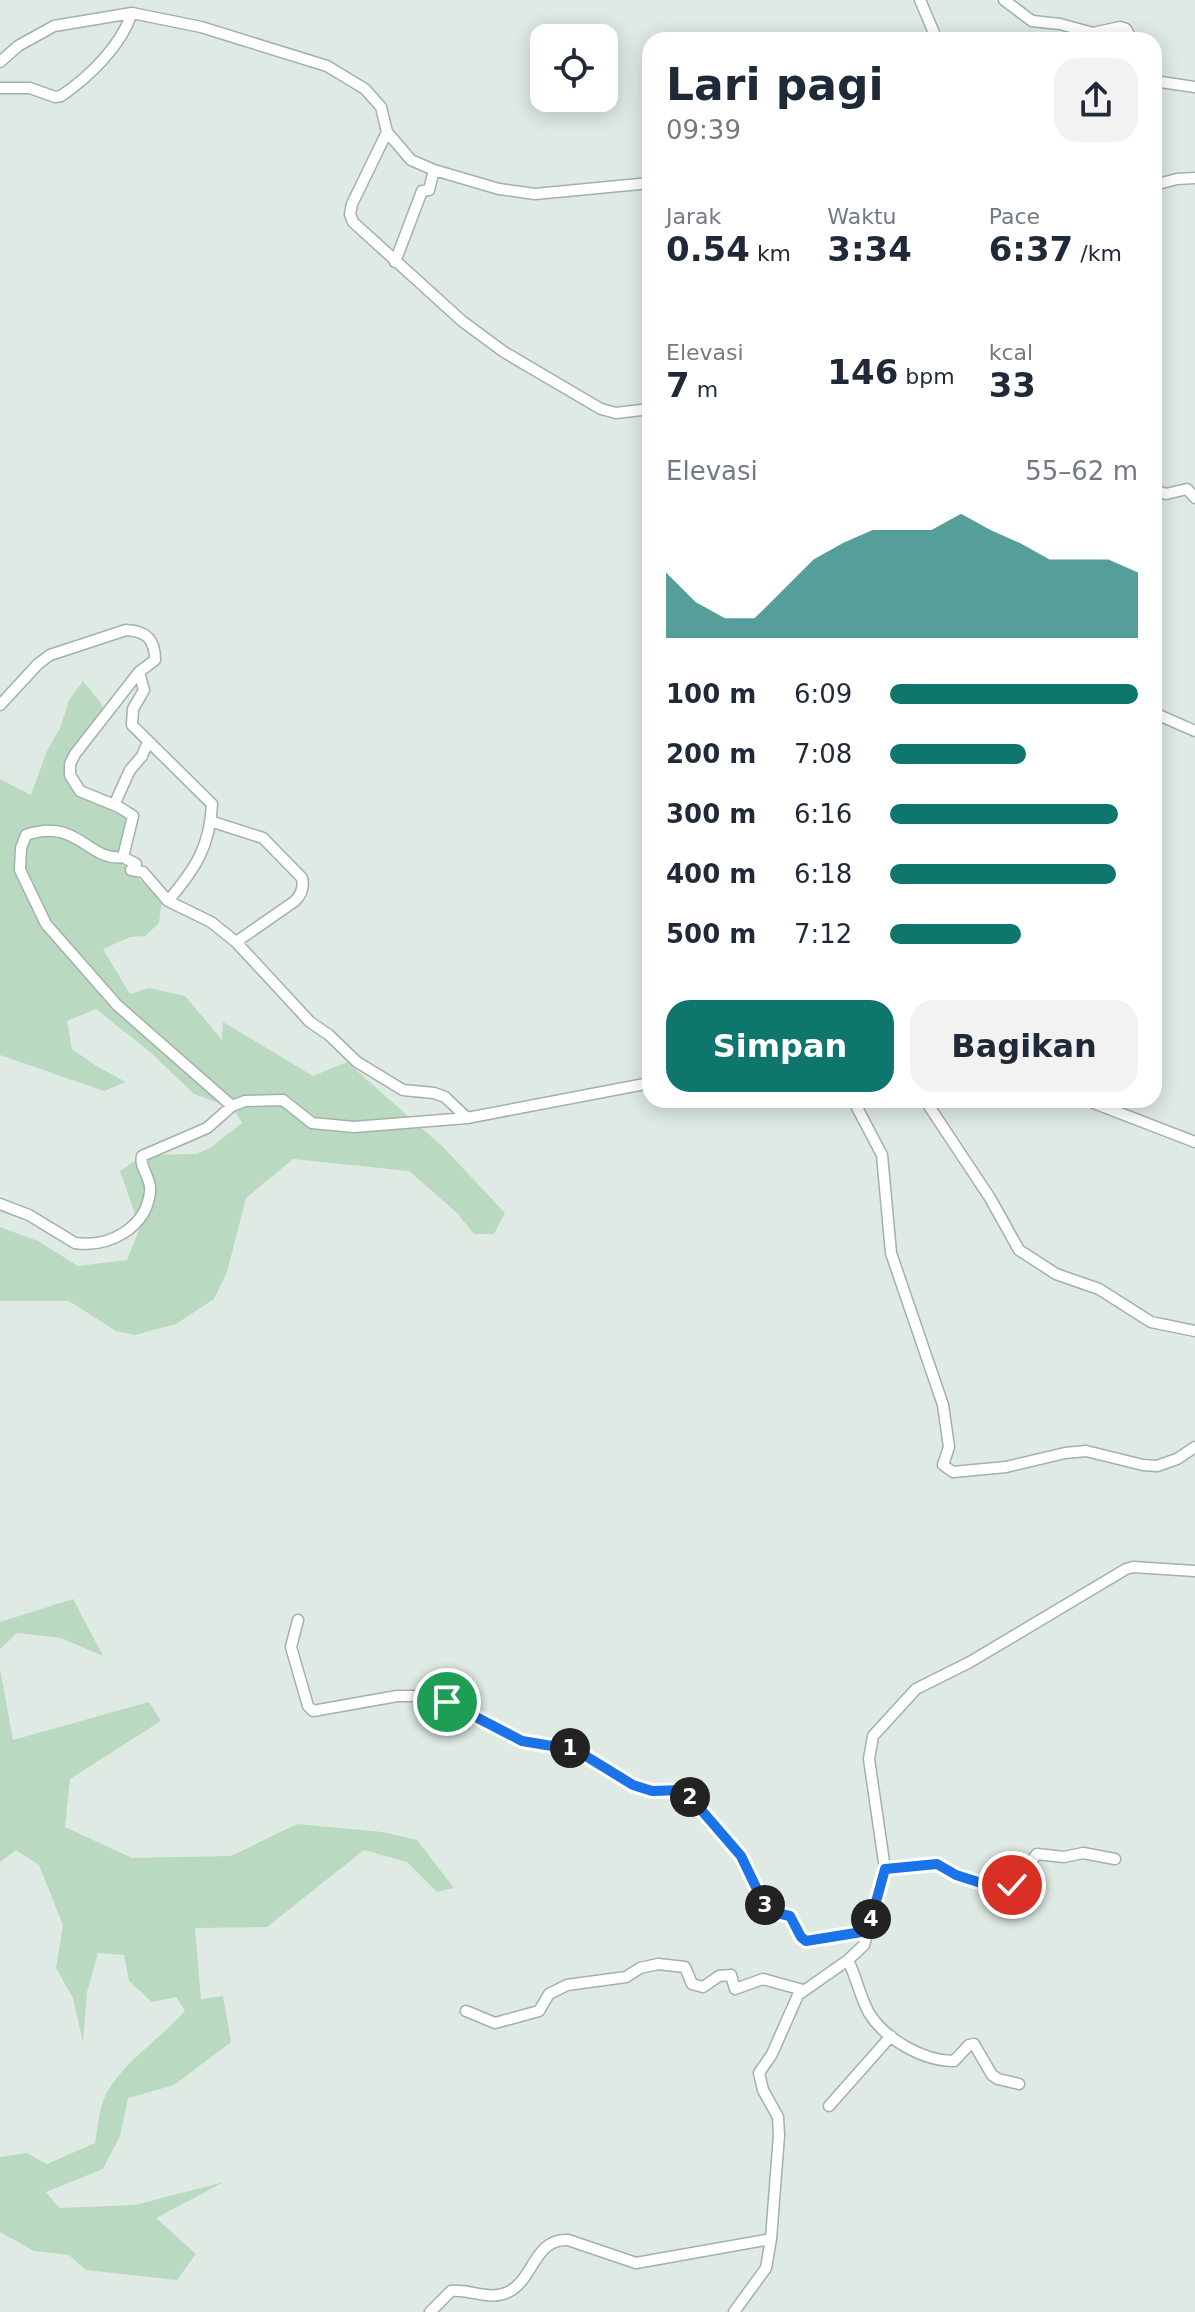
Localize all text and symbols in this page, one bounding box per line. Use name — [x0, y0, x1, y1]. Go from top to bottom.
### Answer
map controls — [530, 24, 618, 112]
button: locate — [530, 24, 618, 112]
button: share — [1054, 58, 1138, 142]
text: Lari pagi — [666, 59, 884, 110]
text: 09:39 — [666, 115, 741, 145]
text: Jarak — [666, 204, 721, 229]
text: Waktu — [827, 204, 896, 229]
text: Pace — [989, 204, 1040, 229]
text: 0.54 — [666, 229, 750, 269]
text: 3:34 — [827, 229, 912, 269]
text: 6:37 — [989, 229, 1073, 269]
text: km — [750, 241, 791, 266]
text: /km — [1073, 241, 1122, 266]
text: Elevasi — [666, 340, 744, 365]
text: kcal — [989, 340, 1033, 365]
text: 146 — [827, 352, 898, 392]
text: bpm — [898, 364, 955, 389]
text: 7 — [666, 365, 690, 405]
text: 33 — [989, 365, 1036, 405]
text: m — [690, 377, 718, 402]
text: Elevasi — [666, 456, 758, 486]
text: 55–62 m — [1025, 456, 1138, 486]
text: 100 m — [666, 679, 756, 709]
text: 6:09 — [794, 679, 852, 709]
text: 200 m — [666, 739, 756, 769]
text: 7:08 — [794, 739, 852, 769]
text: 300 m — [666, 799, 756, 829]
text: 6:16 — [794, 799, 852, 829]
text: 400 m — [666, 859, 756, 889]
text: 6:18 — [794, 859, 852, 889]
text: 500 m — [666, 919, 756, 949]
text: 7:12 — [794, 919, 852, 949]
button: Simpan — [666, 1000, 894, 1092]
button: Bagikan — [910, 1000, 1138, 1092]
pin — [413, 1668, 481, 1736]
icon: arrive — [425, 1680, 469, 1724]
pin: 1 — [550, 1728, 590, 1768]
text: 1 — [562, 1735, 578, 1760]
pin: 2 — [670, 1777, 710, 1817]
text: 2 — [682, 1784, 698, 1809]
pin — [978, 1851, 1046, 1919]
icon: check — [990, 1863, 1034, 1907]
pin: 3 — [745, 1885, 785, 1925]
text: 3 — [757, 1892, 773, 1917]
pin: 4 — [851, 1899, 891, 1939]
text: 4 — [863, 1906, 879, 1931]

